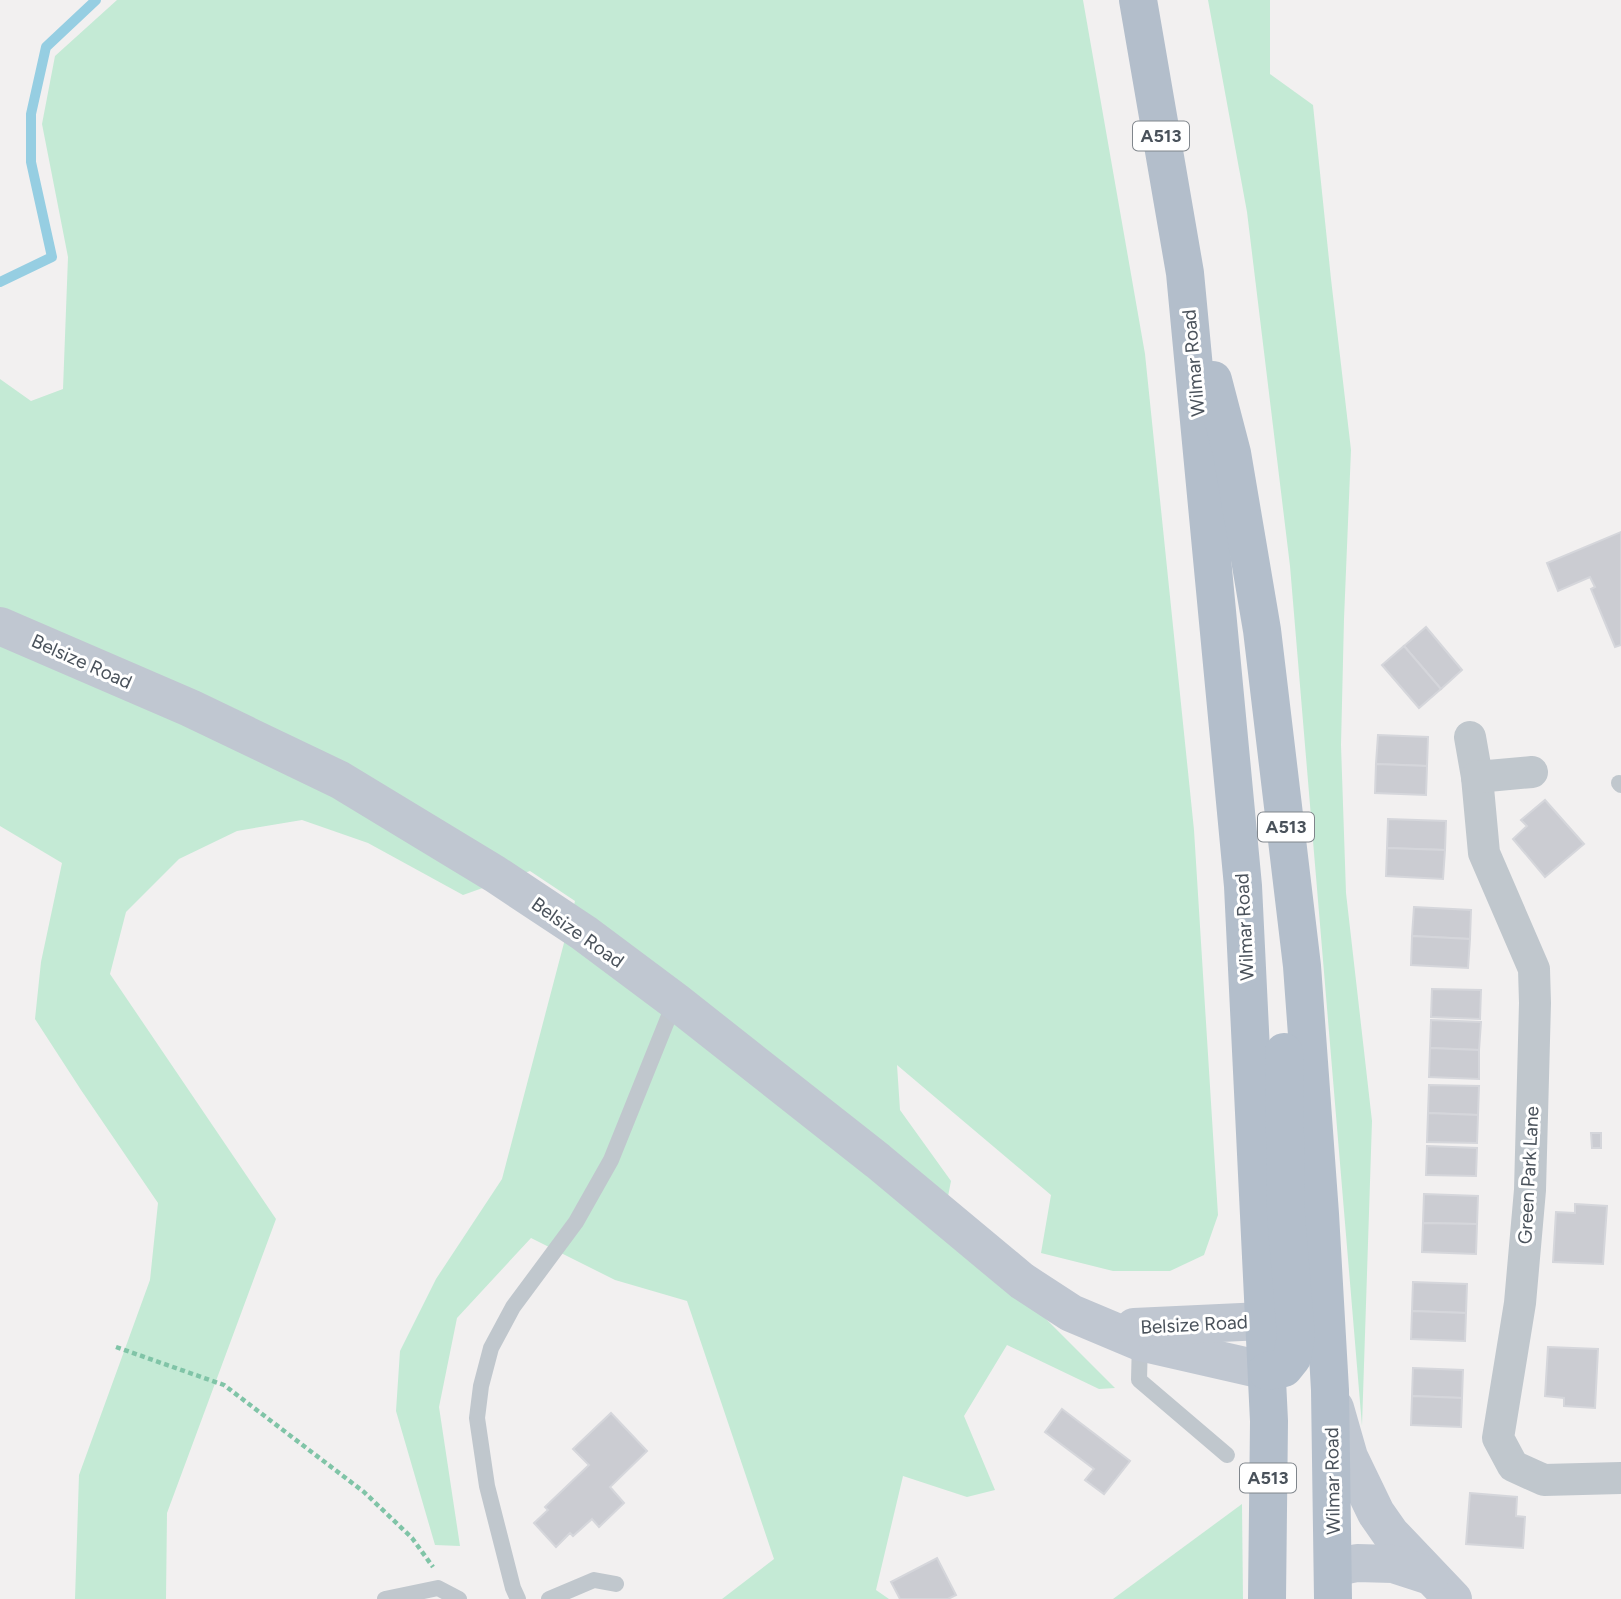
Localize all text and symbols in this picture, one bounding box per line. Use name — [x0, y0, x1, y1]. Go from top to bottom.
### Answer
road number: A513 — [1133, 121, 1189, 150]
street label: Wilmar Road — [1177, 308, 1210, 418]
street label: Belsize Road — [28, 629, 136, 694]
road number: A513 — [1258, 812, 1314, 842]
street label: Wilmar Road — [1230, 873, 1259, 981]
street label: Belsize Road — [527, 892, 628, 973]
street label: Green Park Lane — [1513, 1105, 1544, 1245]
street label: Belsize Road — [1140, 1310, 1248, 1339]
street label: Wilmar Road — [1320, 1427, 1345, 1535]
road number: A513 — [1240, 1464, 1296, 1492]

